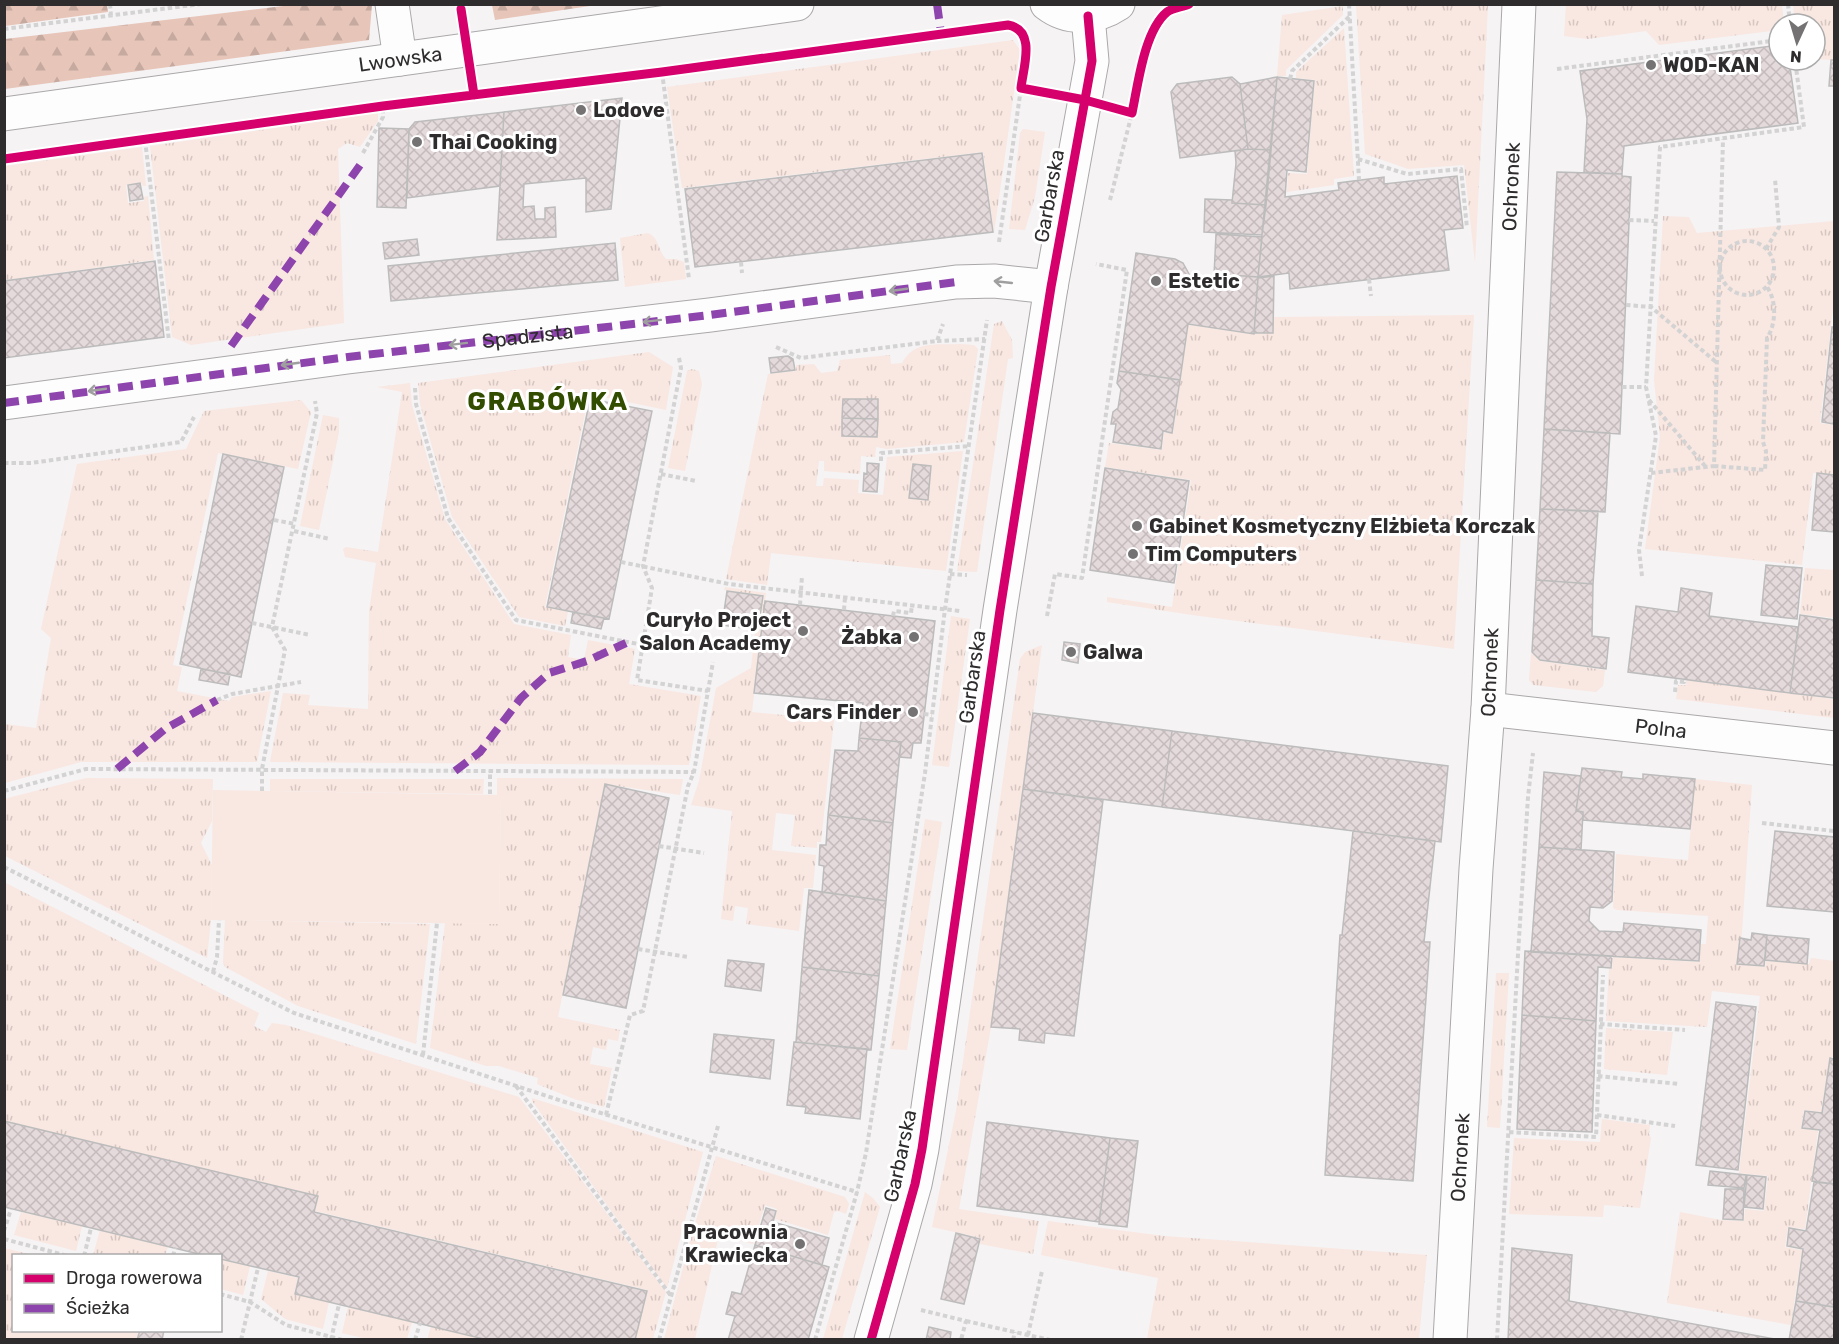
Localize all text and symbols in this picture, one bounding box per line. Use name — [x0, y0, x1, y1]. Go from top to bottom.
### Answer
north arrow — [1767, 12, 1827, 72]
street label: Lwowska — [357, 41, 444, 77]
text: N — [1790, 47, 1802, 66]
place label: WOD-KAN — [1663, 53, 1759, 77]
marker: WOD-KAN — [1644, 58, 1658, 72]
place label: Lodove — [593, 98, 665, 122]
marker: Lodove — [574, 103, 588, 117]
place label: Thai Cooking — [429, 130, 558, 154]
marker: Thai Cooking — [410, 135, 424, 149]
street label: Ochronek — [1497, 141, 1525, 232]
street label: Garbarska — [1029, 148, 1069, 244]
place label: Estetic — [1168, 269, 1240, 293]
marker: Estetic — [1149, 274, 1163, 288]
one-way arrow — [994, 276, 1014, 287]
one-way arrow — [889, 284, 908, 295]
one-way arrow — [642, 316, 662, 327]
street label: Spadzista — [481, 319, 575, 353]
one-way arrow — [448, 339, 468, 350]
one-way arrow — [281, 359, 301, 370]
one-way arrow — [88, 385, 107, 396]
district label: GRABÓWKA — [467, 385, 629, 417]
place label: Gabinet Kosmetyczny Elżbieta Korczak — [1149, 514, 1536, 538]
marker: Gabinet Kosmetyczny Elżbieta Korczak — [1130, 519, 1144, 533]
place label: Tim Computers — [1145, 542, 1297, 566]
marker: Tim Computers — [1126, 547, 1140, 561]
place label: Curyło Project Salon Academy — [639, 608, 791, 655]
marker: Curyło Project Salon Academy — [796, 624, 810, 638]
place label: Żabka — [841, 625, 902, 649]
street label: Ochronek — [1475, 626, 1504, 718]
street label: Garbarska — [954, 629, 990, 725]
marker: Żabka — [907, 630, 921, 644]
place label: Galwa — [1083, 640, 1143, 664]
marker: Galwa — [1064, 645, 1078, 659]
place label: Cars Finder — [786, 700, 901, 724]
marker: Cars Finder — [906, 705, 920, 719]
street label: Polna — [1634, 714, 1688, 743]
street label: Garbarska — [878, 1107, 922, 1205]
street label: Ochronek — [1446, 1111, 1475, 1203]
place label: Pracownia Krawiecka — [683, 1220, 788, 1267]
marker: Pracownia Krawiecka — [793, 1237, 807, 1251]
legend — [12, 1254, 222, 1332]
text: Droga rowerowa — [66, 1267, 202, 1289]
text: Ścieżka — [66, 1297, 130, 1319]

